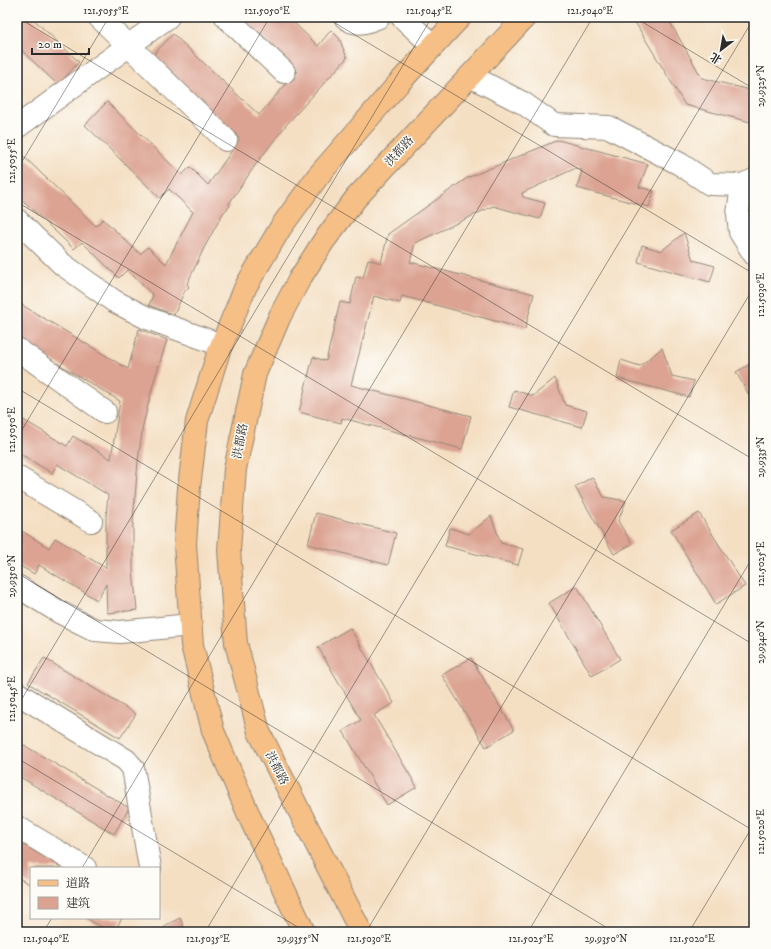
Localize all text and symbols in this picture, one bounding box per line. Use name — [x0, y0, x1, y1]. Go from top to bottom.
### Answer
text: 121.5055°E — [83, 5, 129, 17]
text: 121.5050°E — [244, 5, 290, 17]
text: 121.5045°E — [406, 5, 452, 17]
text: 121.5040°E — [567, 5, 613, 17]
scale bar — [32, 30, 89, 56]
north arrow — [701, 30, 741, 70]
text: 20 m — [38, 37, 62, 52]
text: 北 — [708, 49, 725, 67]
text: 29.9325°N — [755, 65, 767, 107]
street label: 洪都路 — [382, 133, 417, 170]
text: 121.5055°E — [6, 138, 18, 184]
text: 121.5030°E — [755, 273, 767, 317]
text: 121.5050°E — [6, 407, 18, 453]
street label: 洪都路 — [230, 422, 251, 460]
text: 29.9335°N — [755, 436, 767, 478]
text: 121.5025°E — [755, 542, 767, 586]
text: 29.9350°N — [6, 555, 18, 597]
text: 29.9340°N — [755, 620, 767, 664]
text: 121.5045°E — [6, 676, 18, 722]
street label: 洪都路 — [262, 749, 291, 788]
text: 121.5020°E — [755, 809, 767, 855]
legend — [30, 867, 160, 919]
text: 道路 — [66, 876, 90, 891]
text: 建筑 — [66, 896, 90, 911]
text: 121.5040°E — [23, 933, 69, 945]
text: 121.5035°E — [186, 933, 230, 945]
text: 29.9355°N — [277, 933, 319, 945]
text: 121.5030°E — [347, 933, 391, 945]
text: 121.5025°E — [509, 933, 553, 945]
text: 29.9350°N — [585, 933, 627, 945]
text: 121.5020°E — [669, 933, 715, 945]

